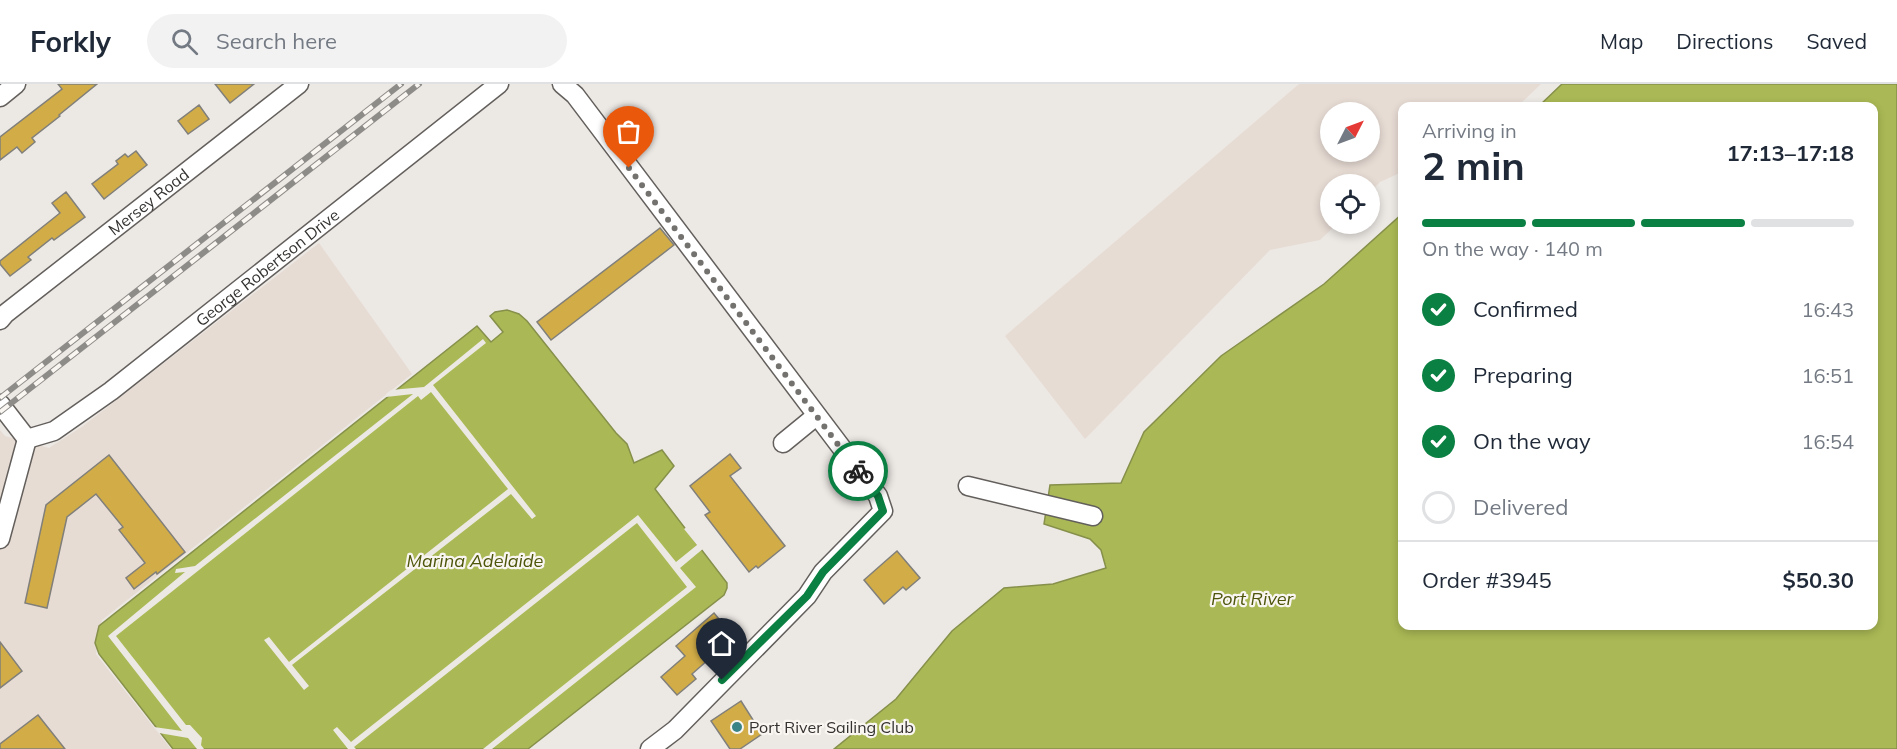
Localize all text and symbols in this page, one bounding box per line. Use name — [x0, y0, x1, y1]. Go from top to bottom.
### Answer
search box — [147, 14, 567, 68]
text: Forkly — [30, 24, 111, 59]
icon: search — [168, 25, 201, 58]
text: Search here — [216, 27, 337, 55]
text: Map — [1600, 28, 1643, 54]
text: Directions — [1676, 28, 1773, 54]
text: Saved — [1806, 28, 1867, 54]
north arrow — [1320, 102, 1380, 162]
map controls — [1320, 102, 1380, 234]
pin — [603, 106, 654, 168]
icon: bag — [612, 115, 645, 148]
text: Arriving in — [1422, 118, 1517, 143]
text: 17:13–17:18 — [1726, 139, 1854, 167]
text: 2 min — [1422, 141, 1525, 190]
street label: Mersey Road — [104, 164, 193, 239]
button: locate — [1320, 174, 1380, 234]
street label: George Robertson Drive — [191, 205, 343, 330]
text: On the way · 140 m — [1422, 236, 1603, 261]
icon: check — [1422, 293, 1455, 326]
text: Confirmed — [1473, 295, 1578, 323]
text: 16:43 — [1801, 297, 1854, 322]
icon: check — [1422, 359, 1455, 392]
text: Preparing — [1473, 361, 1573, 389]
text: 16:51 — [1801, 363, 1854, 388]
icon: check — [1422, 425, 1455, 458]
text: On the way — [1473, 427, 1591, 455]
text: 16:54 — [1801, 429, 1854, 454]
courier — [828, 441, 888, 501]
icon: bike — [842, 455, 875, 488]
text: Delivered — [1473, 493, 1568, 521]
water label: Marina Adelaide — [407, 549, 544, 572]
text: Order #3945 — [1422, 566, 1552, 594]
text: $50.30 — [1783, 566, 1854, 594]
water label: Port River — [1211, 587, 1295, 610]
pin — [696, 618, 747, 680]
icon: home — [705, 627, 738, 660]
place label: Port River Sailing Club — [749, 717, 914, 737]
marker: Port River Sailing Club — [730, 720, 744, 734]

